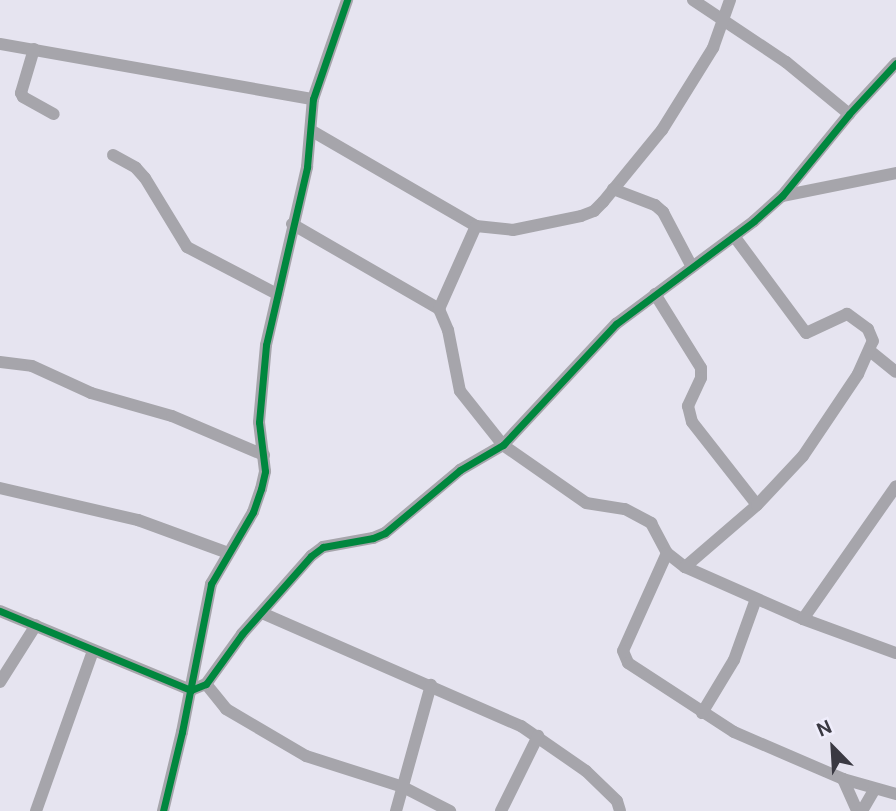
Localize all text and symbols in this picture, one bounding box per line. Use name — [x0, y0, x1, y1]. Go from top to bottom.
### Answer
north arrow — [798, 713, 868, 783]
text: N — [813, 714, 836, 743]

